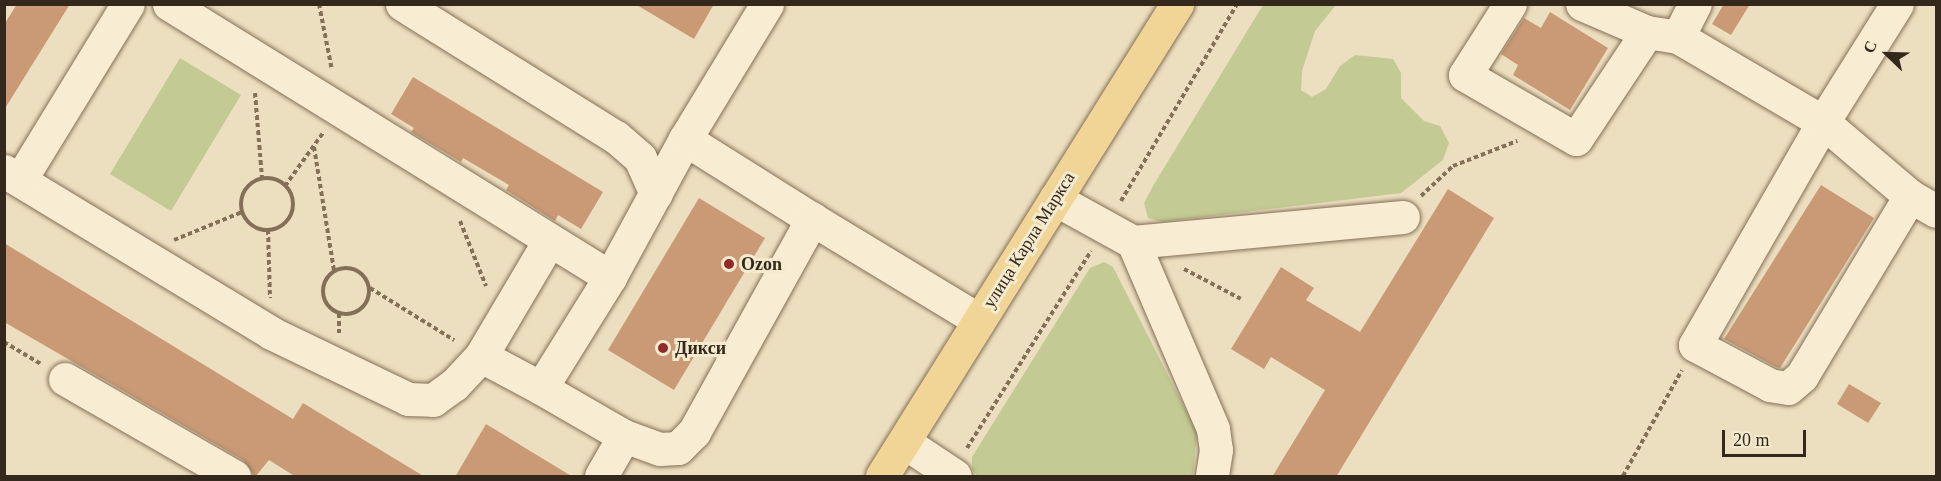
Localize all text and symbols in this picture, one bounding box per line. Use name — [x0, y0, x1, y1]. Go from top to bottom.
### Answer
north arrow — [1857, 24, 1917, 84]
text: С — [1860, 38, 1880, 55]
street label: улица Карла Маркса — [978, 168, 1080, 312]
place label: Ozon — [741, 253, 782, 275]
marker: Ozon — [722, 257, 736, 271]
place label: Дикси — [675, 337, 726, 359]
marker: Дикси — [656, 341, 670, 355]
scale bar — [1725, 418, 1809, 456]
text: 20 m — [1733, 430, 1770, 450]

